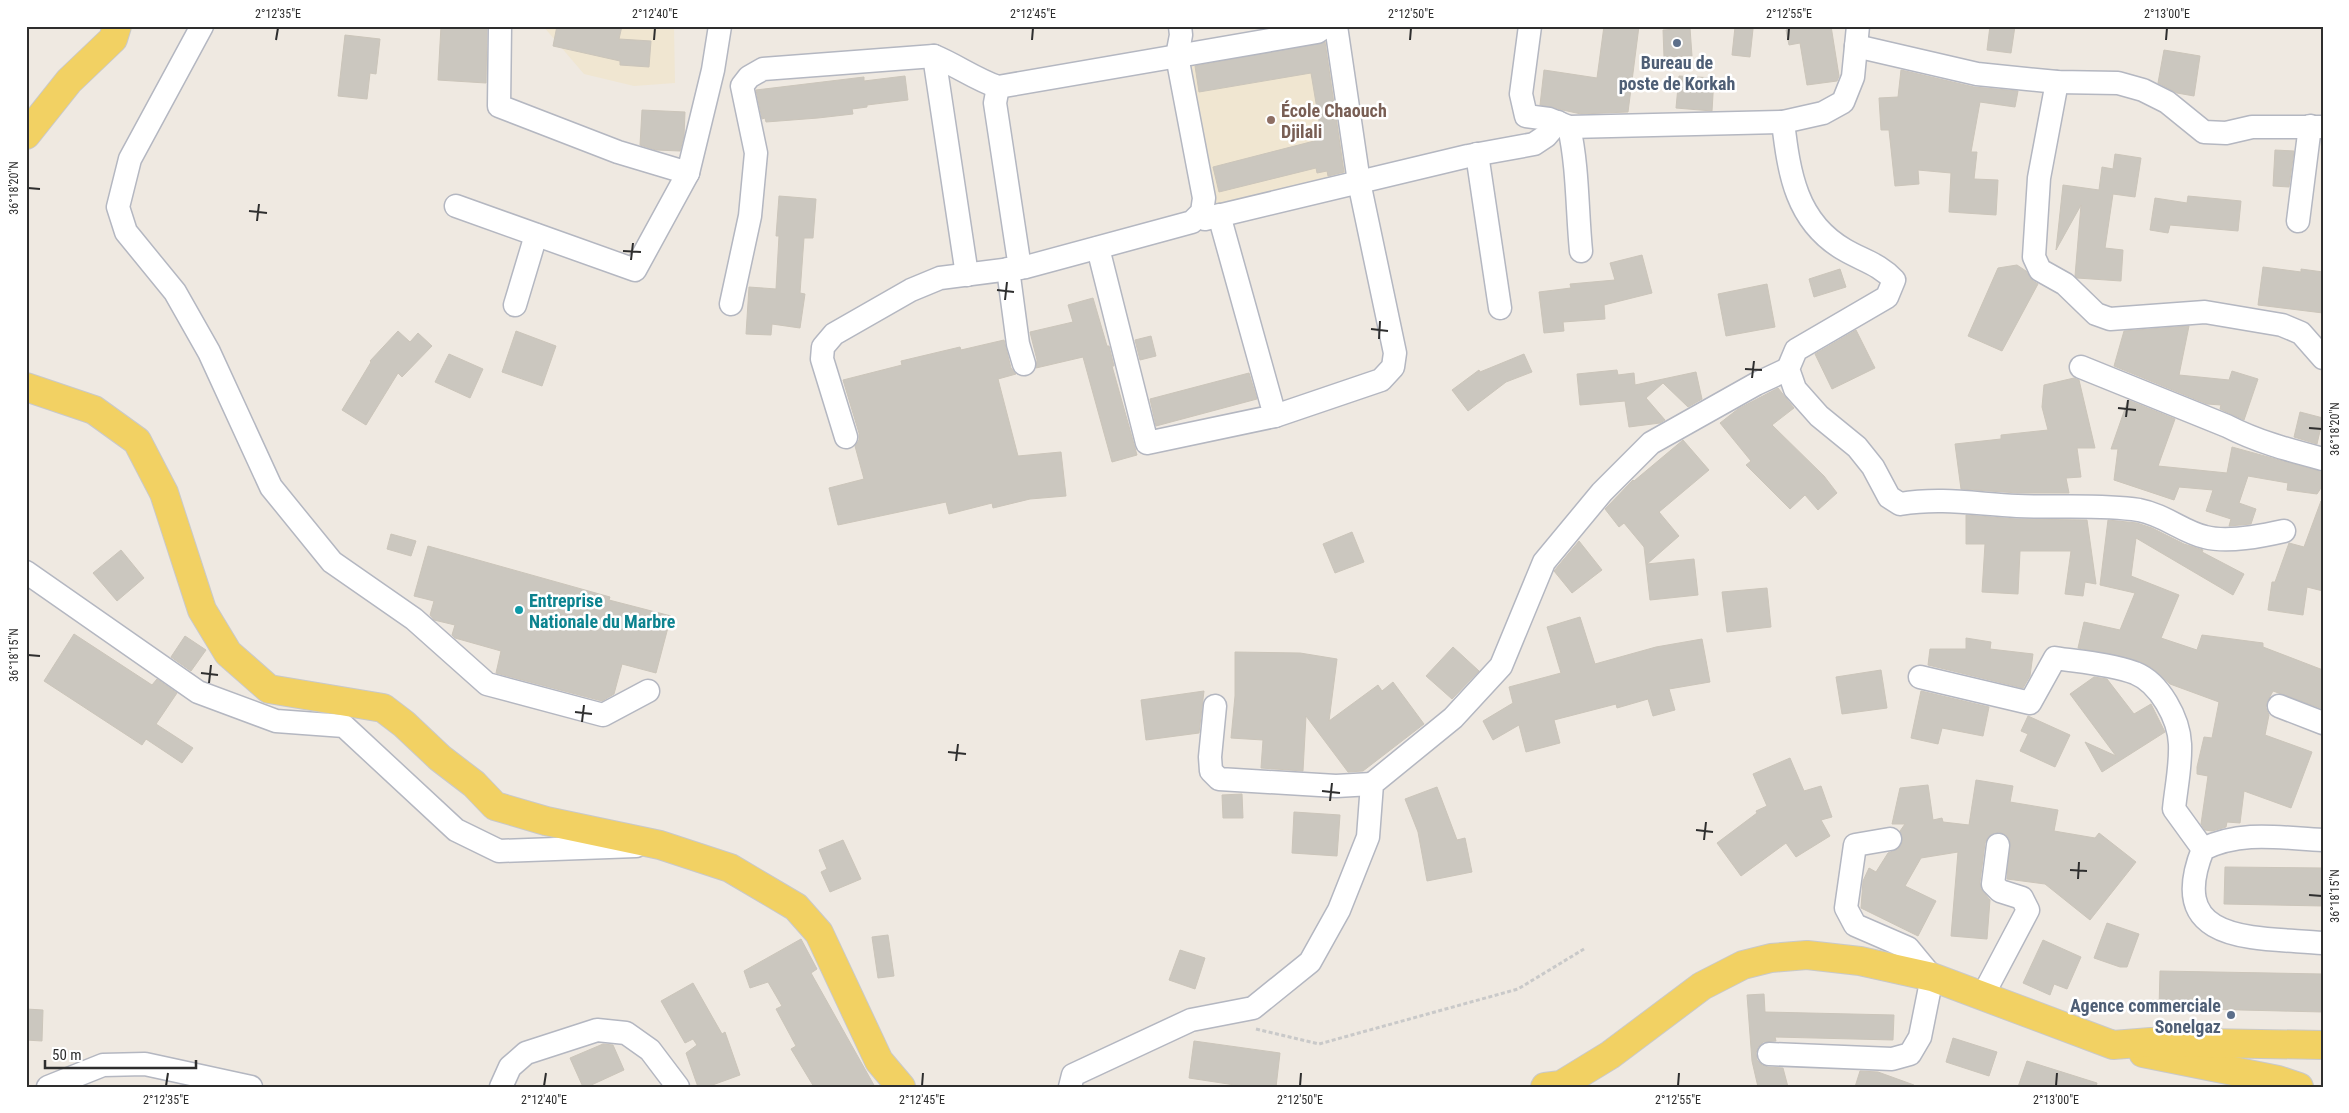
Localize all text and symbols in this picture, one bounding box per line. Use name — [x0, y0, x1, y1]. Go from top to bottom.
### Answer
text: 2°12'35"E — [255, 7, 301, 21]
text: 2°12'40"E — [632, 7, 678, 21]
text: 2°12'45"E — [1010, 7, 1056, 21]
text: 2°12'50"E — [1388, 7, 1434, 21]
text: 2°12'55"E — [1766, 7, 1812, 21]
text: 2°13'00"E — [2144, 7, 2190, 21]
marker: Bureau de poste de Korkah — [1671, 37, 1683, 49]
place label: Bureau de poste de Korkah — [1619, 52, 1735, 94]
place label: École Chaouch Djilali — [1281, 100, 1387, 142]
marker: École Chaouch Djilali — [1265, 114, 1277, 126]
text: 36°18'20"N — [7, 161, 21, 215]
text: 36°18'20"N — [2328, 402, 2342, 456]
place label: Entreprise Nationale du Marbre — [529, 590, 676, 632]
marker: Entreprise Nationale du Marbre — [513, 604, 525, 616]
text: 36°18'15"N — [7, 628, 21, 682]
text: 36°18'15"N — [2328, 869, 2342, 923]
place label: Agence commerciale Sonelgaz — [2070, 995, 2221, 1037]
marker: Agence commerciale Sonelgaz — [2225, 1009, 2237, 1021]
scale bar — [45, 1038, 196, 1070]
text: 50 m — [52, 1046, 82, 1064]
text: 2°12'35"E — [143, 1093, 189, 1107]
text: 2°12'40"E — [521, 1093, 567, 1107]
text: 2°12'45"E — [899, 1093, 945, 1107]
text: 2°12'50"E — [1277, 1093, 1323, 1107]
text: 2°12'55"E — [1655, 1093, 1701, 1107]
text: 2°13'00"E — [2033, 1093, 2079, 1107]

